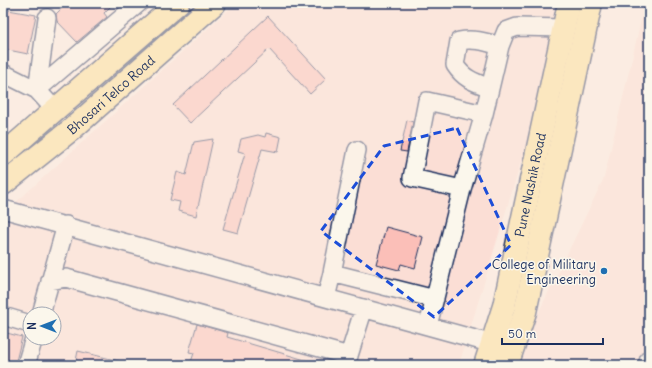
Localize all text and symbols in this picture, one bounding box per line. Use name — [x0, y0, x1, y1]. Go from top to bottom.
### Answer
street label: Bhosari Telco Road — [64, 52, 159, 138]
street label: Pune Nashik Road — [511, 131, 550, 238]
place label: College of Military Engineering — [492, 256, 596, 288]
marker: College of Military Engineering — [599, 266, 609, 276]
north arrow — [22, 306, 62, 346]
scale bar — [502, 320, 603, 346]
text: N — [25, 322, 39, 330]
text: 50 m — [508, 326, 537, 341]

